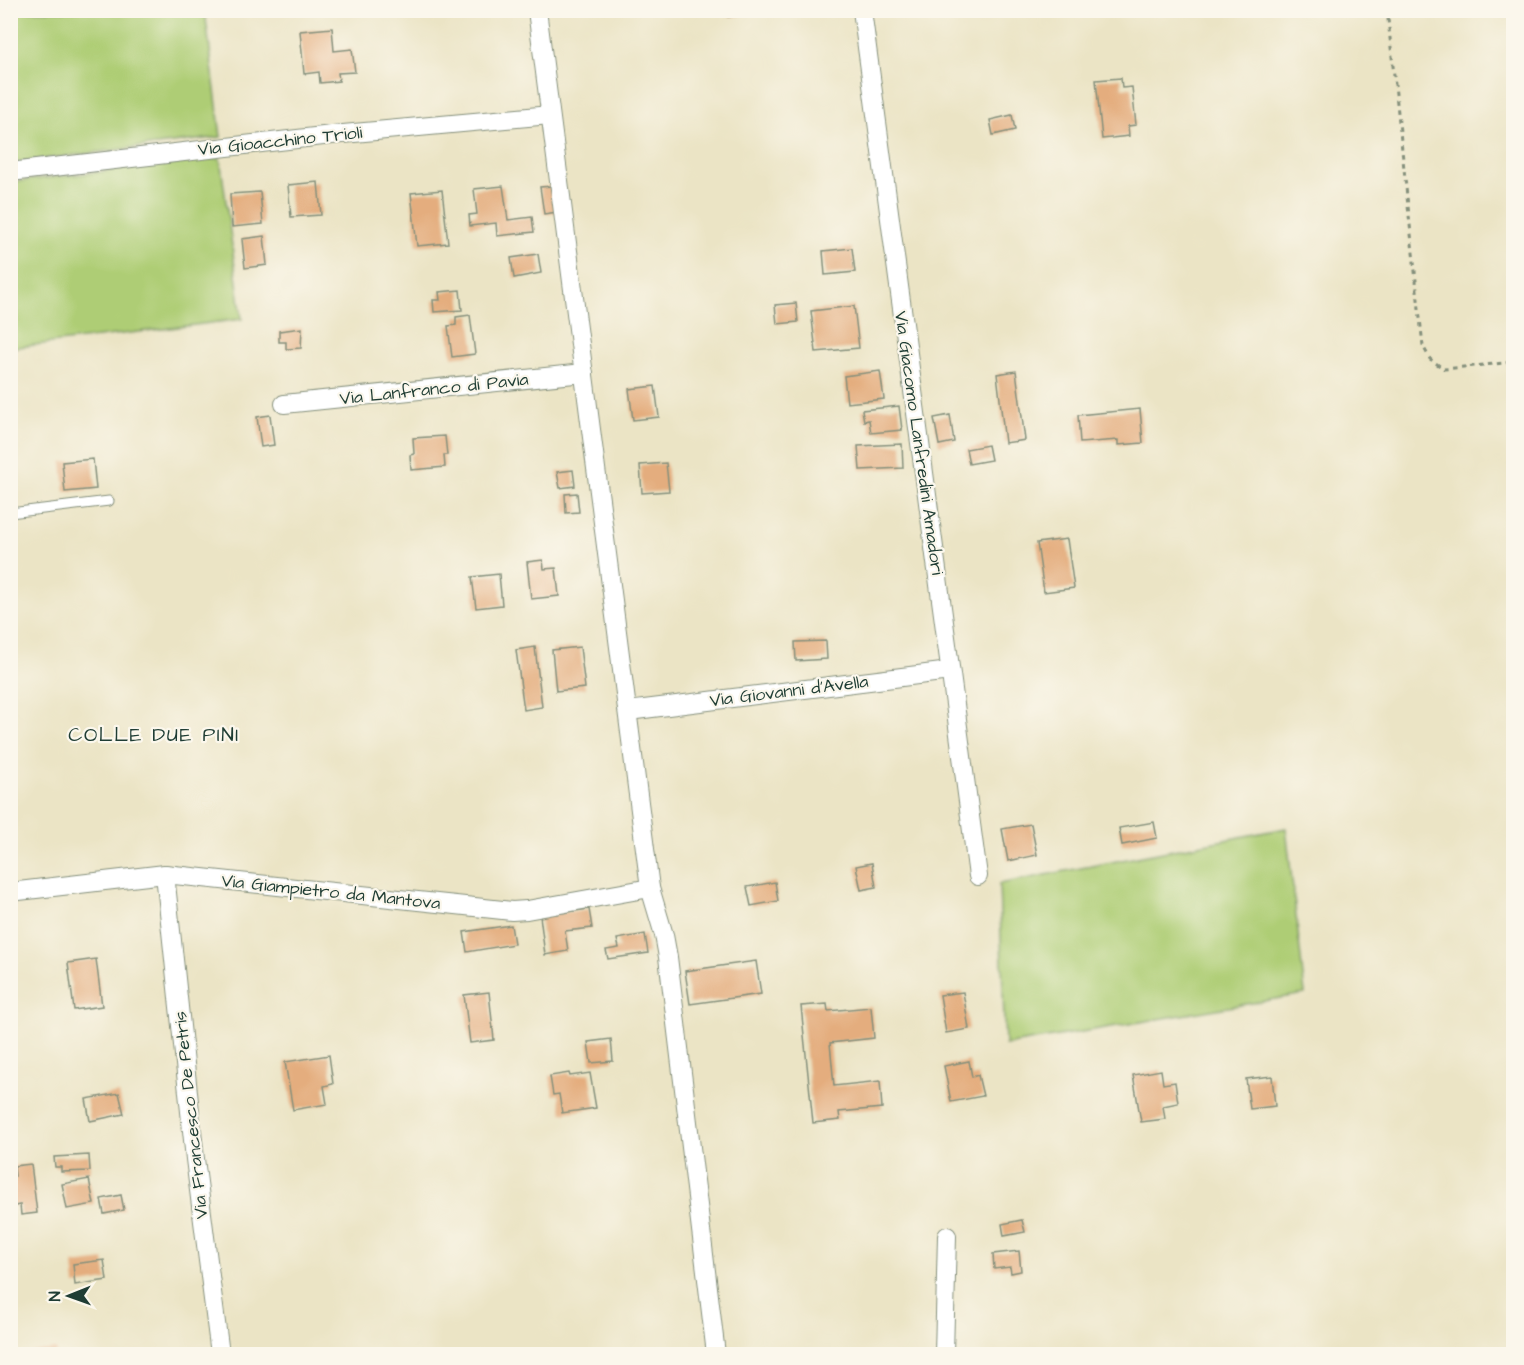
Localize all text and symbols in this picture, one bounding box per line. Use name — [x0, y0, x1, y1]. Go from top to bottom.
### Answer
street label: Via Gioacchino Trioli — [197, 120, 364, 162]
street label: Via Giacomo Lanfredini Amadori — [888, 309, 950, 577]
street label: Via Lanfranco di Pavia — [338, 367, 530, 411]
street label: Via Giovanni d'Avella — [708, 669, 870, 713]
district label: COLLE DUE PINI — [68, 721, 240, 749]
street label: Via Giampietro da Mantova — [220, 868, 442, 916]
street label: Via Francesco De Petris — [168, 1010, 214, 1220]
north arrow — [39, 1266, 99, 1326]
text: N — [44, 1291, 66, 1301]

